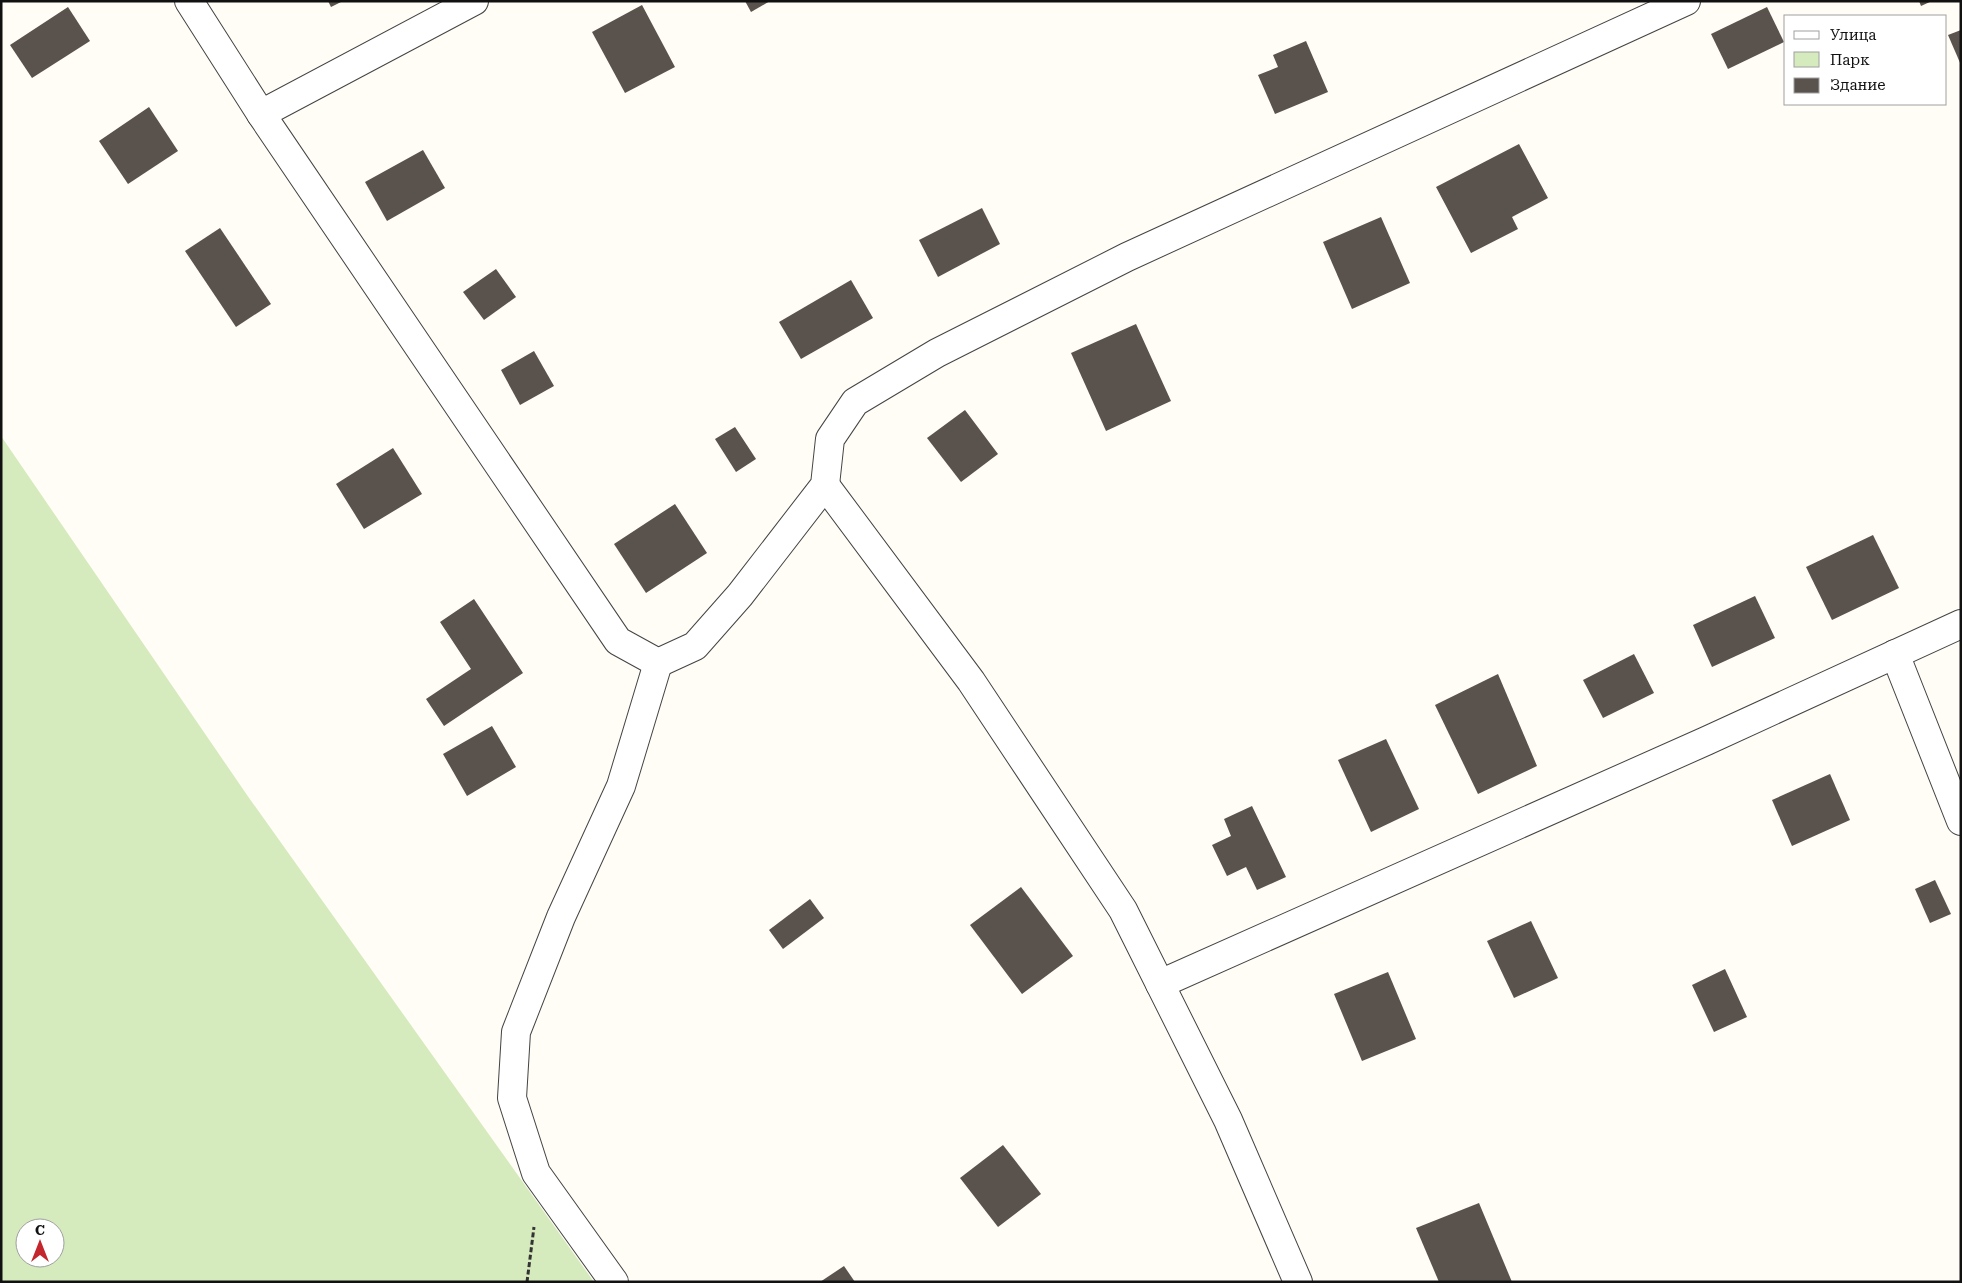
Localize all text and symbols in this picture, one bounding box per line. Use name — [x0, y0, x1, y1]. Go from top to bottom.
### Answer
legend — [1784, 15, 1947, 105]
text: Улица — [1830, 26, 1876, 44]
text: Парк — [1830, 51, 1870, 69]
text: Здание — [1830, 76, 1886, 94]
north arrow — [15, 1218, 65, 1268]
text: С — [35, 1222, 45, 1238]

